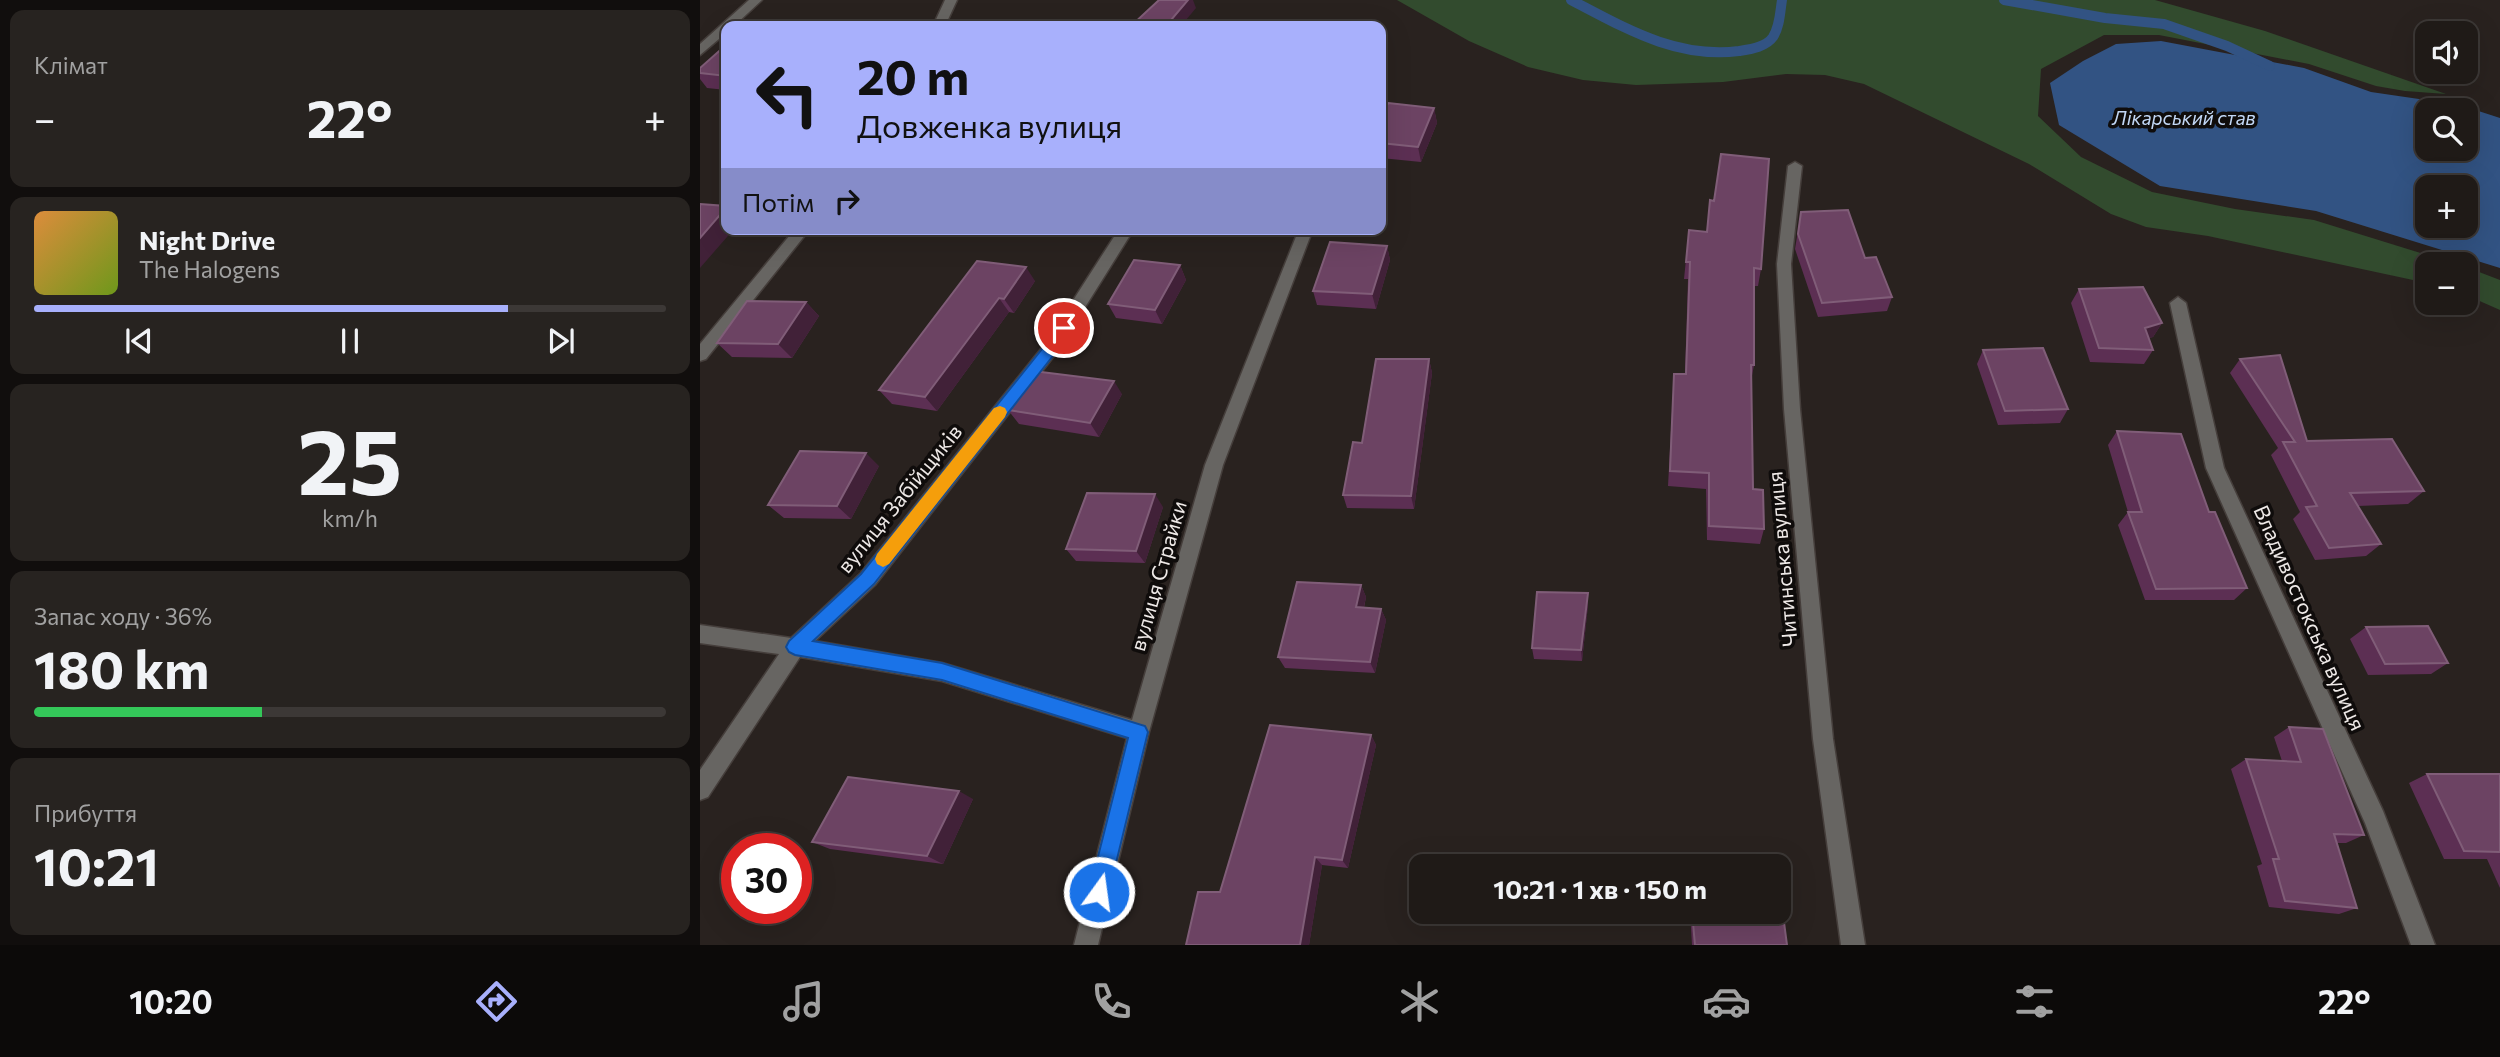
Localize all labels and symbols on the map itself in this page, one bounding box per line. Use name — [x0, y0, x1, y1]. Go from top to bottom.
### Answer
water label: Лікарський став — [2111, 106, 2256, 129]
pin — [1034, 298, 1094, 358]
street label: вулиця Забійщиків — [831, 419, 966, 577]
street label: Читинська вулиця — [1761, 470, 1802, 648]
street label: вулиця Страйки — [1124, 498, 1191, 654]
street label: Владивостокська вулиця — [2249, 501, 2371, 734]
speed limit sign: 30 — [721, 833, 812, 924]
position arrow — [1062, 855, 1136, 929]

